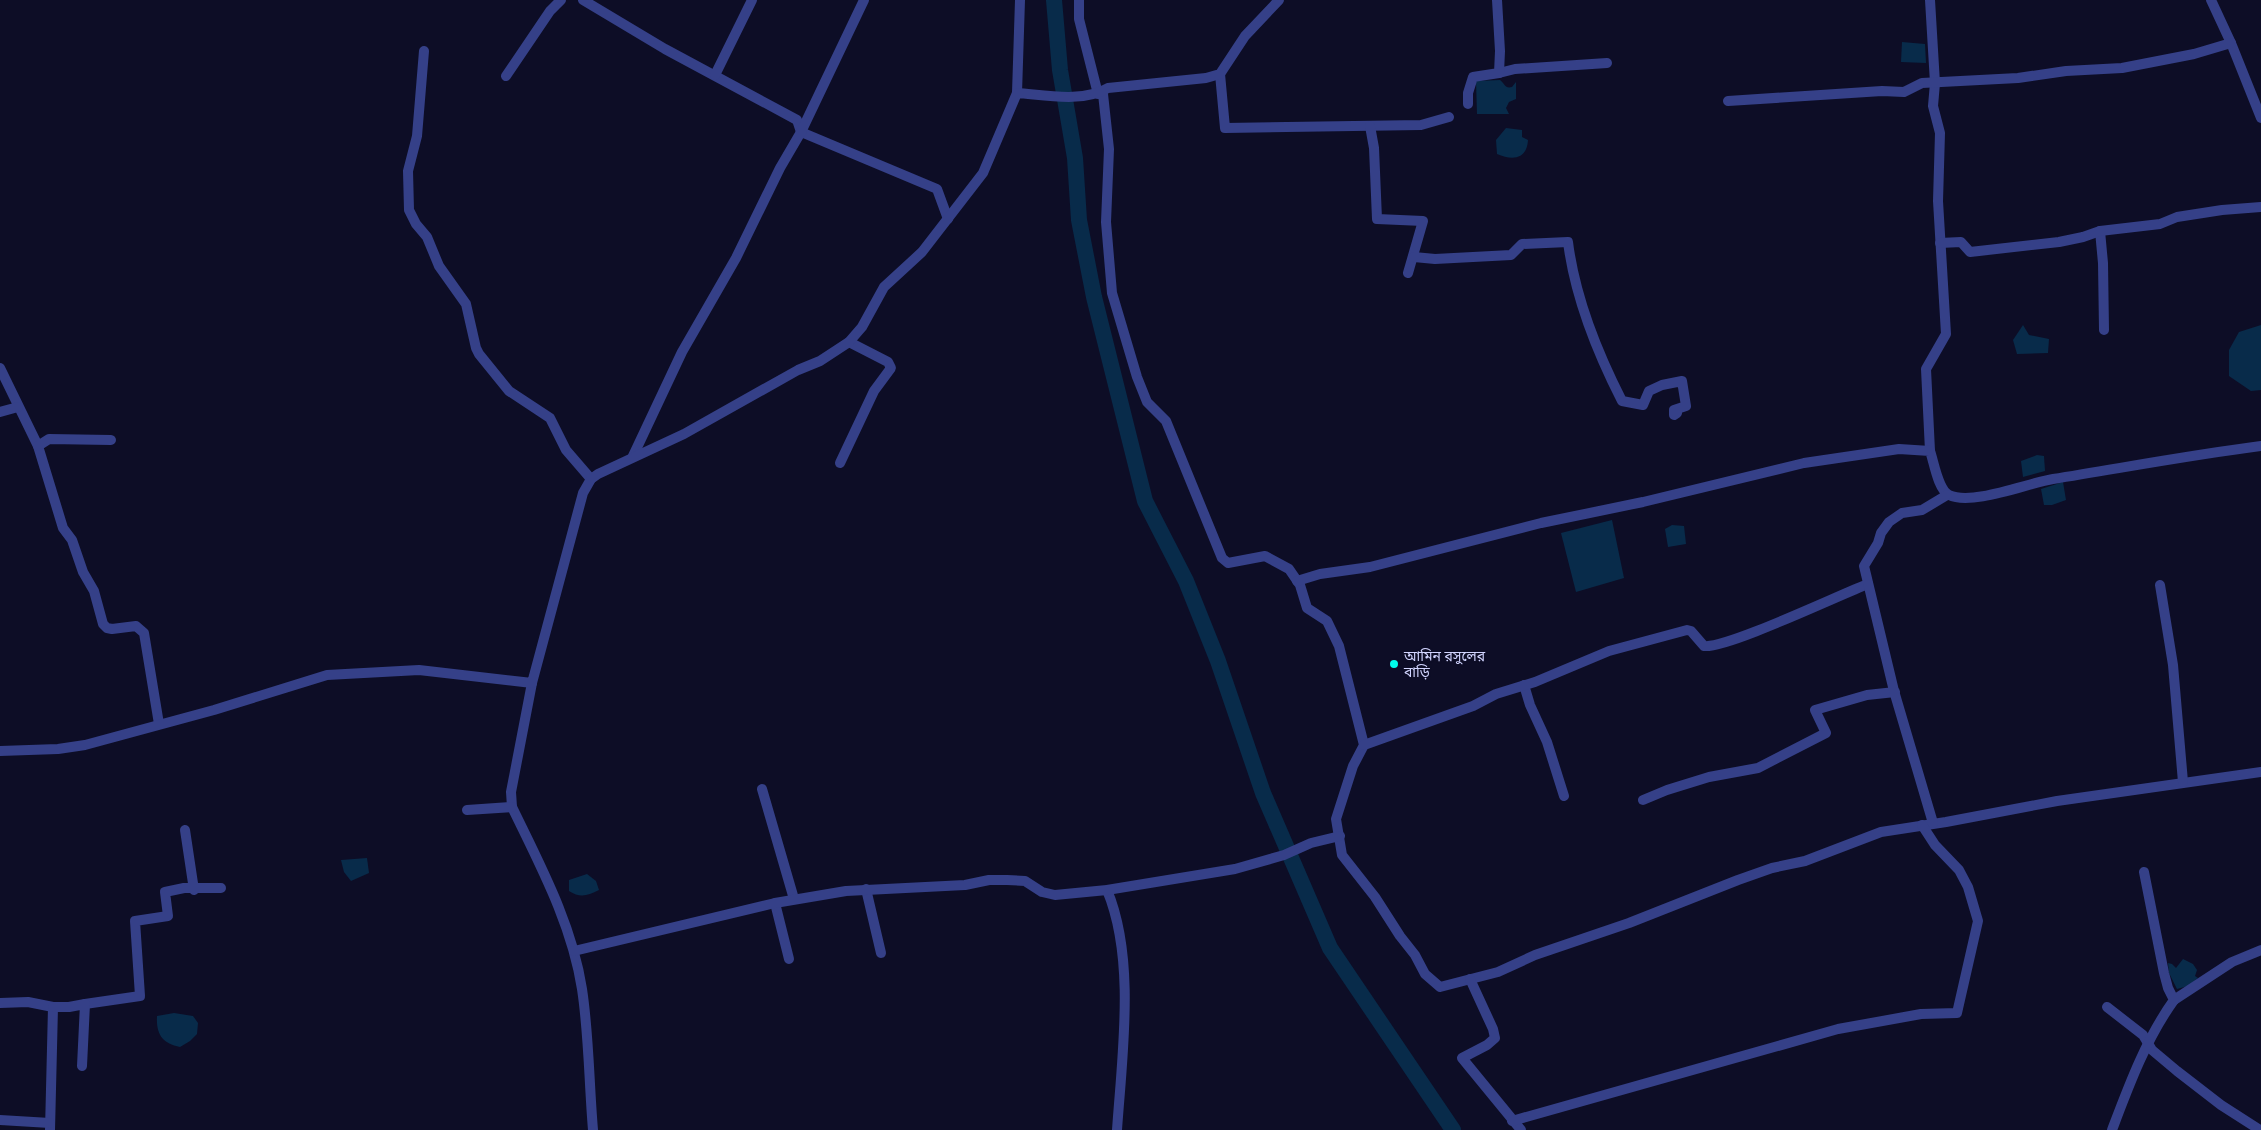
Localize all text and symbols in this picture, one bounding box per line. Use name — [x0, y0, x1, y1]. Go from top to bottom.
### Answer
place label: আমিন রসুলের বাড়ি — [1403, 647, 1486, 680]
marker: আমিন রসুলের বাড়ি — [1388, 658, 1400, 670]

